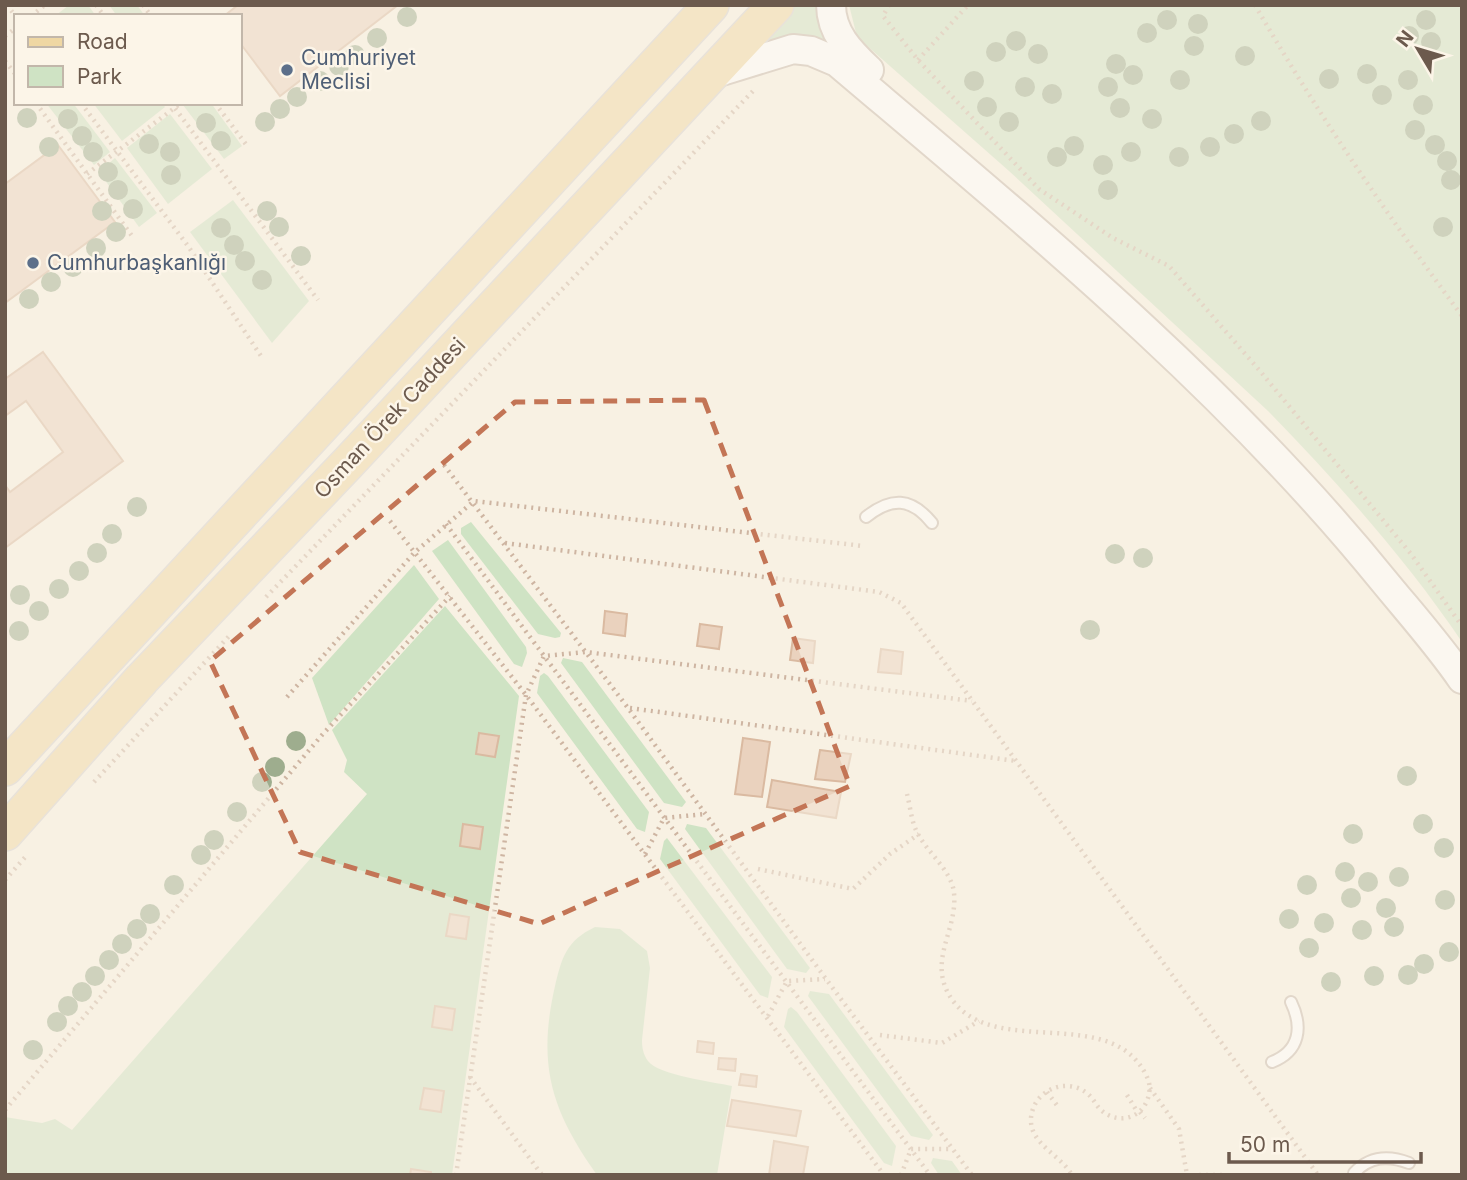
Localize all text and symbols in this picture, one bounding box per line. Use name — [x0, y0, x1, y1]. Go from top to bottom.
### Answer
legend — [14, 14, 242, 105]
north arrow — [1383, 14, 1453, 84]
text: N — [1391, 26, 1419, 52]
text: Road — [77, 29, 128, 54]
place label: Cumhuriyet Meclisi — [301, 45, 416, 94]
marker: Cumhuriyet Meclisi — [279, 62, 295, 78]
text: Park — [77, 64, 122, 89]
place label: Cumhurbaşkanlığı — [47, 250, 226, 275]
marker: Cumhurbaşkanlığı — [25, 255, 41, 271]
street label: Osman Örek Caddesi — [309, 332, 470, 503]
scale bar — [1229, 1120, 1422, 1164]
text: 50 m — [1240, 1132, 1290, 1157]

